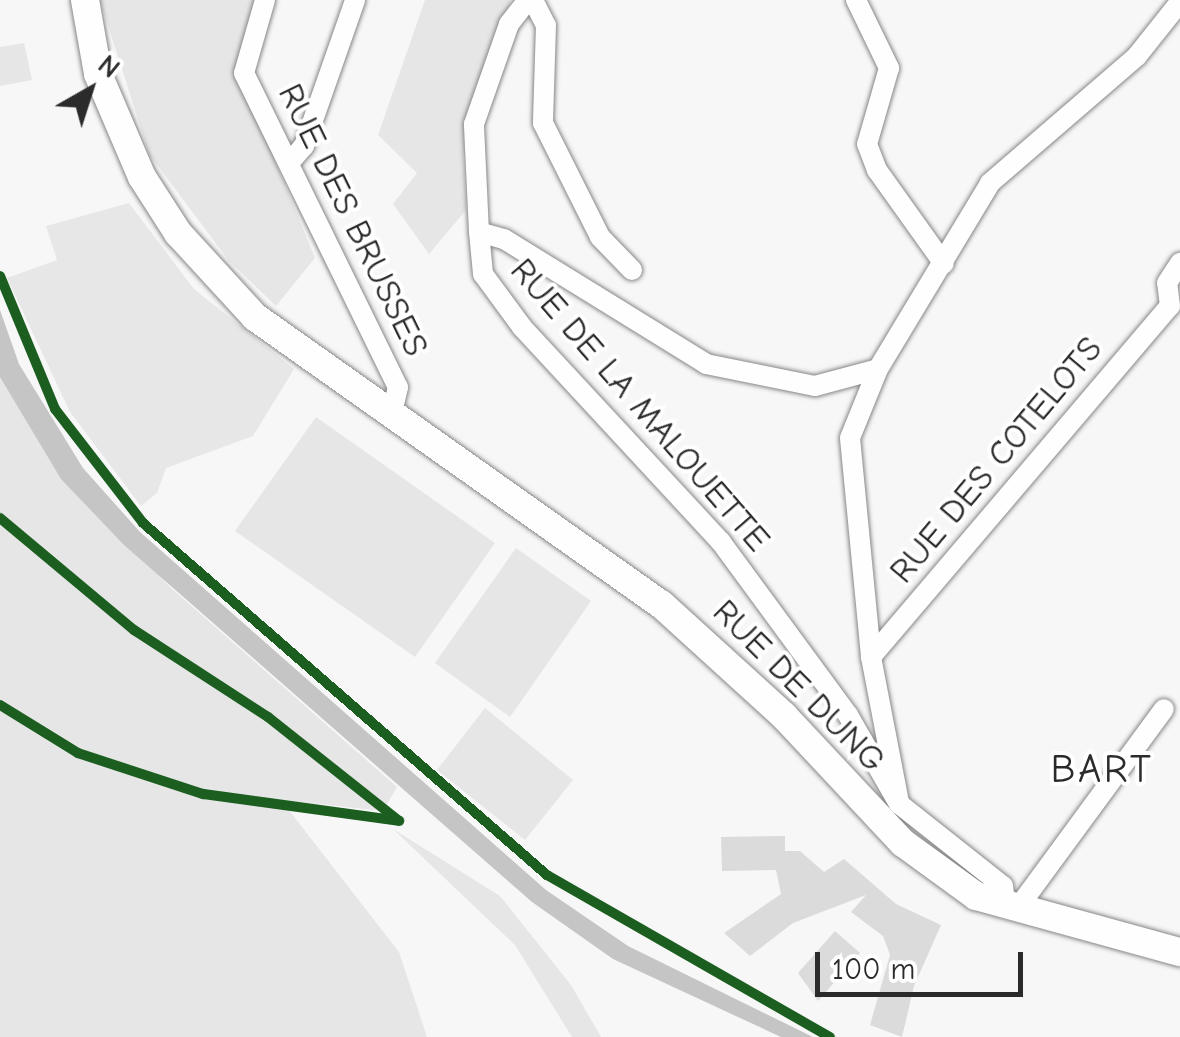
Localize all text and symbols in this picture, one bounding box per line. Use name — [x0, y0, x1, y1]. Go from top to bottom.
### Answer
north arrow — [40, 40, 140, 140]
text: N — [92, 48, 126, 85]
street label: RUE DES BRUSSES — [269, 77, 437, 363]
street label: RUE DE LA MALOUETTE — [501, 250, 779, 560]
street label: RUE DES COTELOTS — [881, 328, 1111, 592]
street label: RUE DE DUNG — [704, 591, 894, 781]
district label: BART — [1051, 745, 1153, 793]
scale bar — [820, 932, 1028, 994]
text: 100 m — [832, 952, 915, 987]

